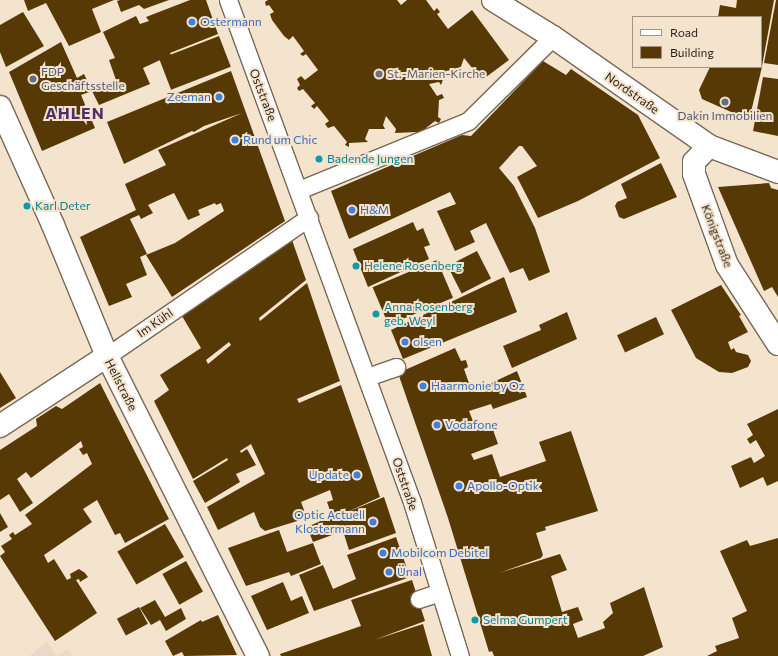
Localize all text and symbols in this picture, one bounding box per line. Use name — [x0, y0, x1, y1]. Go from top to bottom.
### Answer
place label: Ostermann — [200, 15, 262, 29]
legend — [632, 16, 762, 68]
marker: Ostermann — [187, 17, 197, 27]
text: Road — [670, 25, 698, 39]
text: Building — [670, 45, 714, 59]
place label: FDP Geschäftsstelle — [41, 65, 125, 93]
street label: Oststraße — [246, 67, 280, 123]
place label: St.-Marien-Kirche — [387, 67, 485, 81]
marker: St.-Marien-Kirche — [374, 69, 384, 79]
street label: Nordstraße — [602, 69, 662, 117]
marker: FDP Geschäftsstelle — [28, 74, 38, 84]
place label: Zeeman — [167, 90, 211, 104]
marker: Zeeman — [214, 92, 224, 102]
marker: Dakin Immobilien — [720, 97, 730, 107]
district label: AHLEN — [45, 103, 105, 123]
place label: Dakin Immobilien — [678, 109, 772, 123]
place label: Rund um Chic — [243, 133, 317, 147]
marker: Rund um Chic — [230, 135, 240, 145]
place label: Badende Jungen — [327, 152, 413, 166]
marker: Badende Jungen — [314, 154, 324, 164]
place label: Karl Deter — [35, 199, 91, 213]
marker: Karl Deter — [22, 201, 32, 211]
place label: H&M — [360, 203, 389, 217]
street label: Königstraße — [698, 203, 736, 269]
marker: H&M — [347, 205, 357, 215]
place label: Helene Rosenberg — [364, 259, 462, 273]
marker: Helene Rosenberg — [351, 261, 361, 271]
place label: Anna Rosenberg geb. Weyl — [384, 300, 473, 328]
street label: Im Kühl — [134, 305, 176, 341]
marker: Anna Rosenberg geb. Weyl — [371, 309, 381, 319]
place label: olsen — [413, 335, 442, 349]
marker: olsen — [400, 337, 410, 347]
street label: Hellstraße — [102, 357, 140, 413]
place label: Haarmonie by Oz — [431, 379, 525, 393]
marker: Haarmonie by Oz — [418, 381, 428, 391]
place label: Vodafone — [445, 418, 498, 432]
marker: Vodafone — [432, 420, 442, 430]
street label: Oststraße — [389, 456, 421, 512]
place label: Update — [309, 468, 349, 482]
marker: Update — [352, 470, 362, 480]
place label: Apollo-Optik — [467, 479, 539, 493]
marker: Apollo-Optik — [454, 481, 464, 491]
place label: Optic Actuell Klostermann — [294, 508, 365, 536]
marker: Optic Actuell Klostermann — [368, 517, 378, 527]
place label: Mobilcom Debitel — [391, 546, 488, 560]
marker: Mobilcom Debitel — [378, 548, 388, 558]
place label: Ünal — [397, 565, 422, 579]
marker: Ünal — [384, 567, 394, 577]
place label: Selma Gumpert — [483, 613, 568, 627]
marker: Selma Gumpert — [470, 615, 480, 625]

